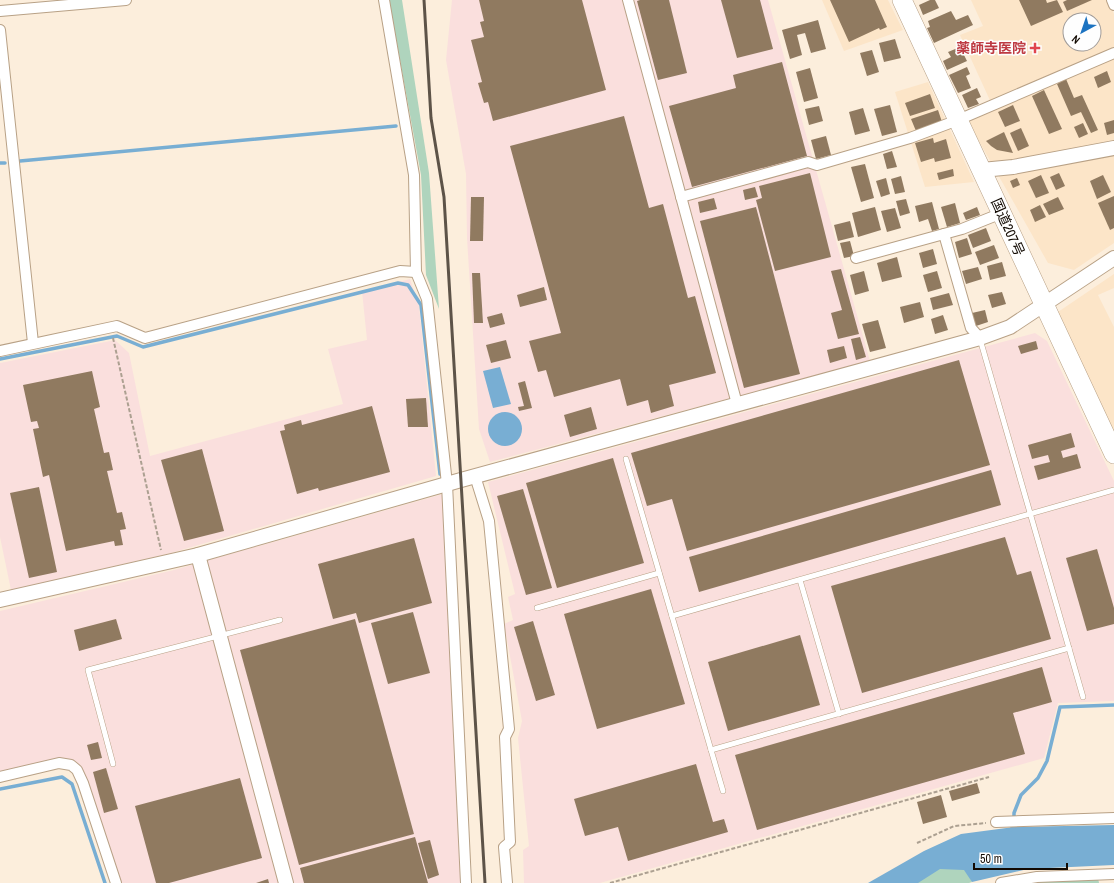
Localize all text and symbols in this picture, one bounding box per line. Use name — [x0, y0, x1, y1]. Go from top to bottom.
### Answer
north arrow — [1062, 12, 1102, 52]
text: N — [1069, 32, 1083, 47]
place label: 薬師寺医院 — [956, 39, 1026, 57]
marker: 薬師寺医院 — [1029, 42, 1041, 54]
street label: 国道207号 — [987, 195, 1029, 259]
scale bar — [974, 845, 1067, 871]
text: 50 m — [980, 851, 1002, 867]

